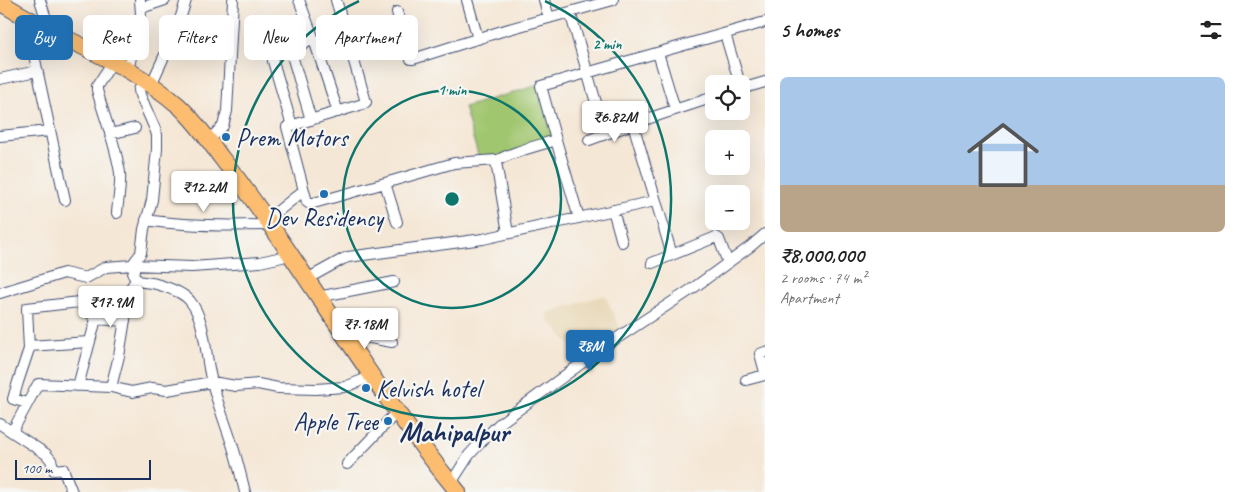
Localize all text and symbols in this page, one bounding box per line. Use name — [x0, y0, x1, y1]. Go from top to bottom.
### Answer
chip: Buy — [15, 15, 73, 60]
chip: Rent — [83, 15, 149, 60]
chip: Filters — [159, 15, 234, 60]
chip: New — [244, 15, 306, 60]
chip: Apartment — [316, 15, 418, 60]
icon: filters — [1197, 16, 1225, 44]
text: 5 homes — [780, 17, 839, 43]
text: 2 min — [593, 35, 622, 54]
map controls — [705, 75, 750, 230]
button: locate — [705, 75, 750, 120]
text: 1 min — [438, 81, 467, 100]
pin: ₹6.82M — [574, 100, 656, 143]
text: ₹6.82M — [593, 107, 637, 127]
icon: home — [958, 110, 1048, 200]
place label: Prem Motors — [236, 122, 350, 154]
button: + — [705, 130, 750, 175]
marker: Prem Motors — [220, 131, 232, 143]
pin: ₹12.2M — [163, 170, 245, 213]
text: ₹12.2M — [182, 177, 226, 197]
button: − — [705, 185, 750, 230]
marker: Dev Residency — [318, 188, 330, 200]
centre of rings — [443, 190, 461, 208]
place label: Dev Residency — [265, 202, 385, 234]
text: ₹8,000,000 — [780, 242, 864, 268]
text: 2 rooms · 74 m² — [780, 268, 866, 288]
pin: ₹17.9M — [70, 286, 152, 328]
text: Apartment — [780, 288, 839, 308]
text: ₹17.9M — [89, 292, 133, 312]
pin: ₹7.18M — [324, 308, 406, 350]
text: ₹7.18M — [343, 314, 387, 334]
pin: ₹8M — [566, 330, 614, 372]
text: ₹8M — [577, 336, 603, 356]
place label: Kelvish hotel — [376, 373, 485, 405]
marker: Kelvish hotel — [360, 382, 372, 394]
place label: Apple Tree — [293, 406, 380, 438]
district label: Mahipalpur — [399, 414, 512, 449]
marker: Apple Tree — [382, 415, 394, 427]
scale bar — [15, 457, 151, 480]
text: 100 m — [22, 460, 52, 477]

